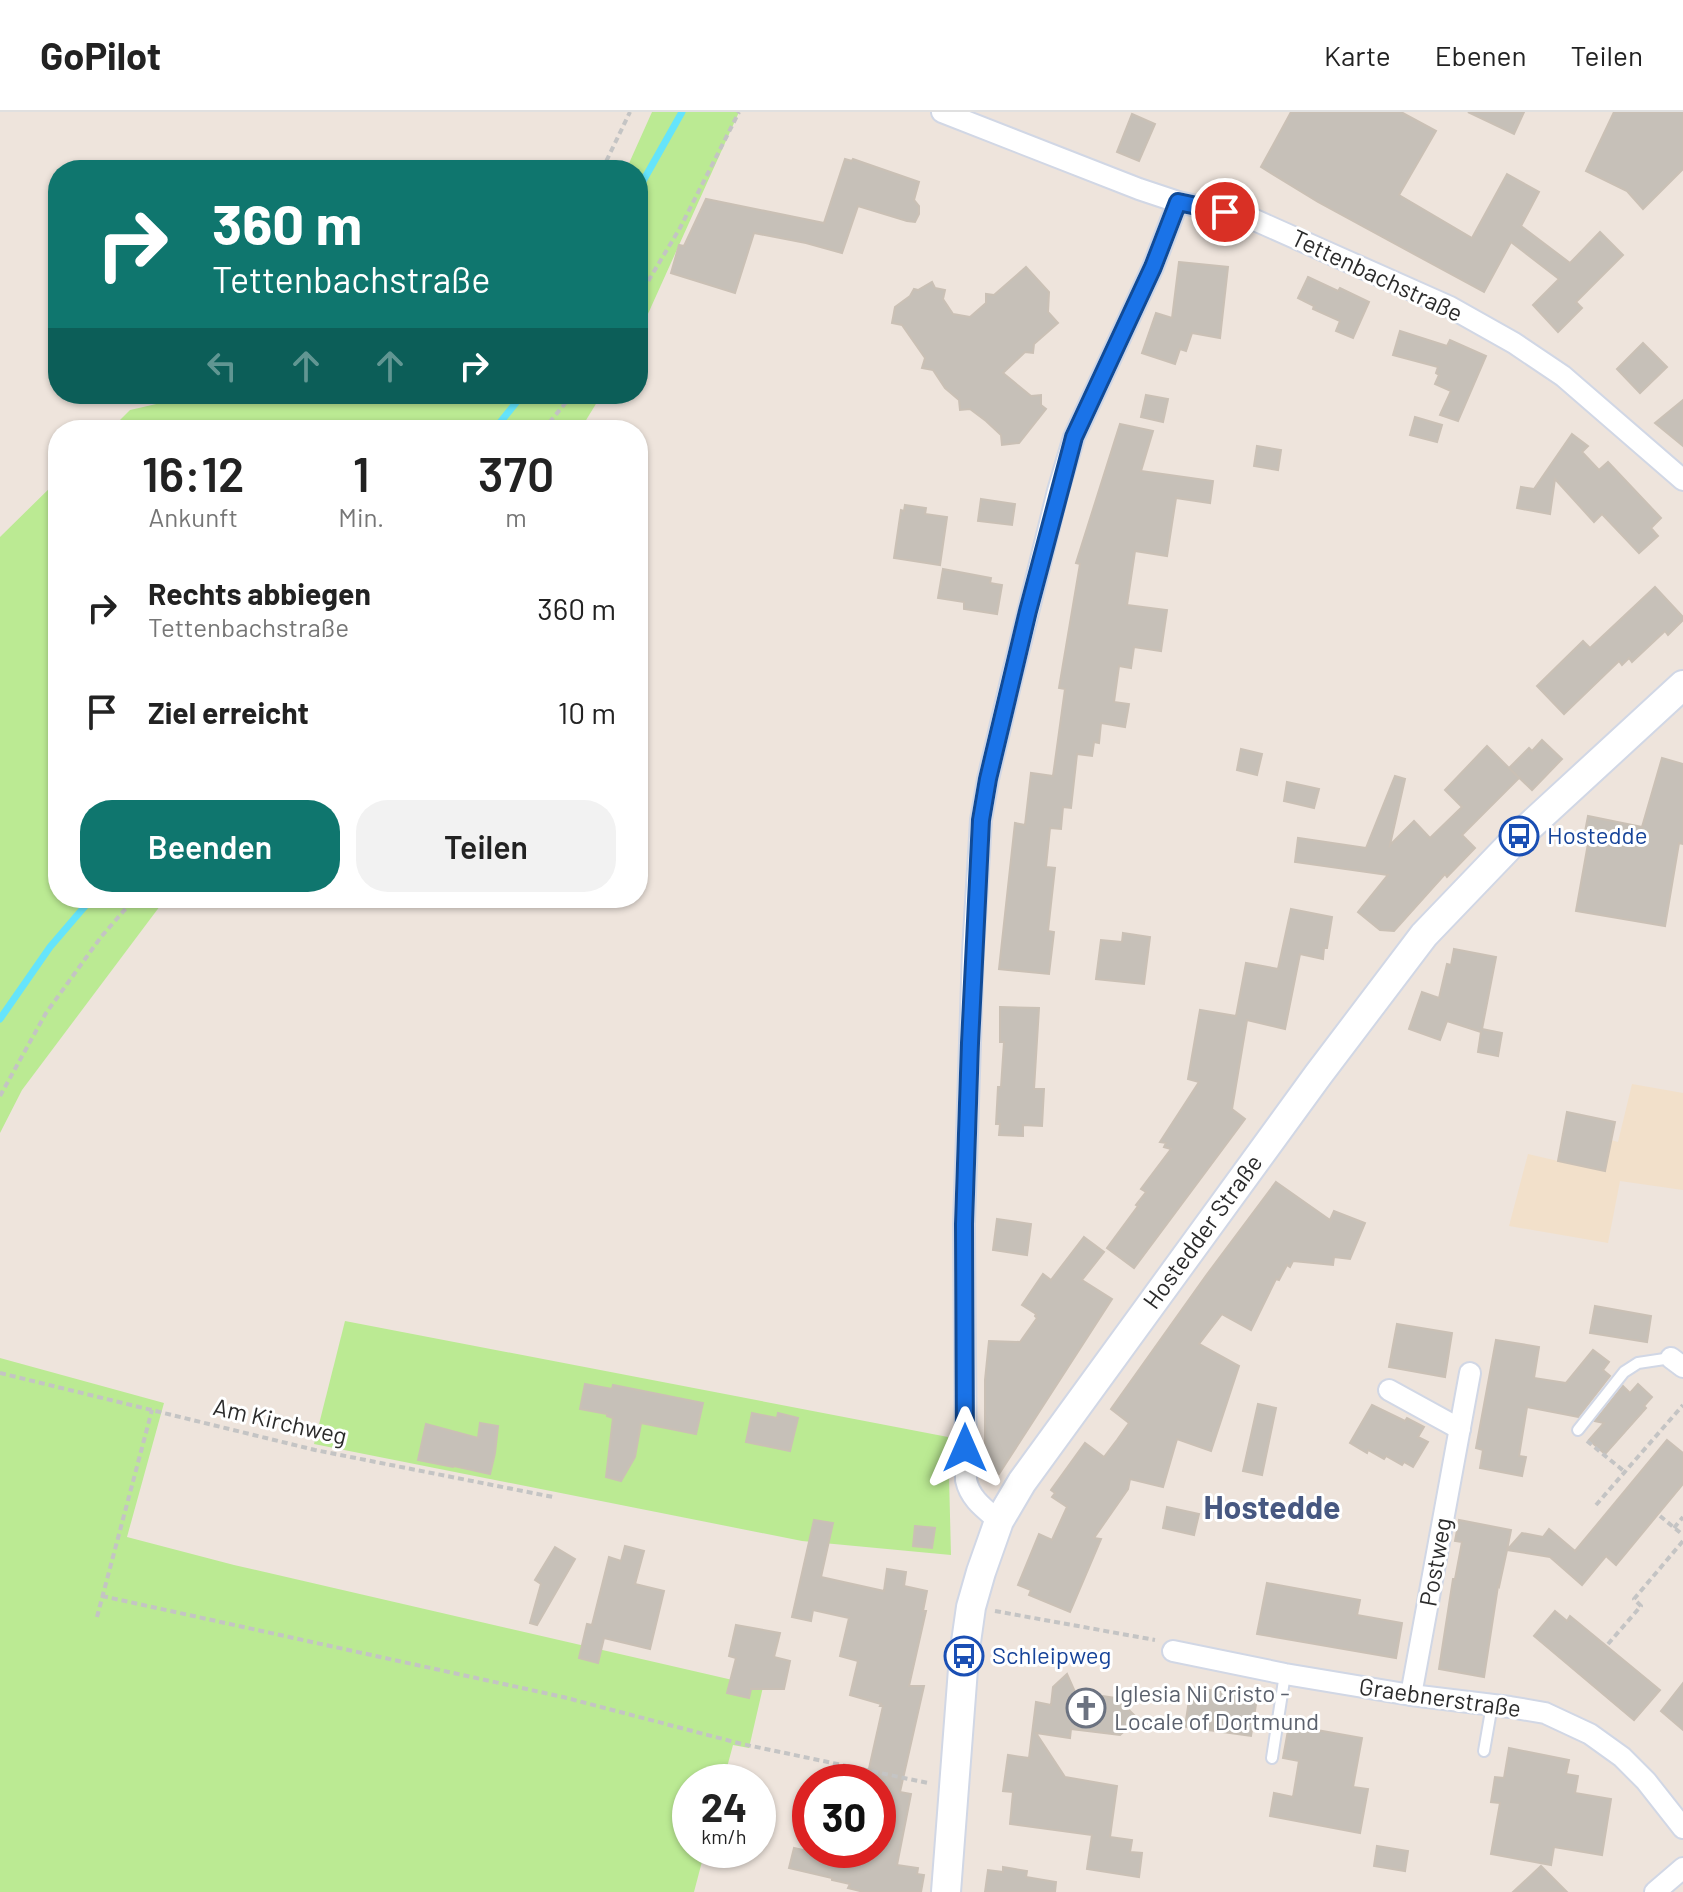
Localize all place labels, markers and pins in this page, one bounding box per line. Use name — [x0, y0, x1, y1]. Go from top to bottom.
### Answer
pin — [1191, 178, 1259, 246]
bus stop icon: Hostedde — [1498, 815, 1540, 857]
place label: Hostedde — [1547, 820, 1647, 849]
bus stop icon: Schleipweg — [943, 1635, 985, 1677]
place label: Schleipweg — [992, 1640, 1111, 1669]
place label: Iglesia Ni Cristo - Locale of Dortmund — [1114, 1678, 1319, 1735]
church icon: Iglesia Ni Cristo - Locale of Dortmund — [1065, 1687, 1107, 1729]

